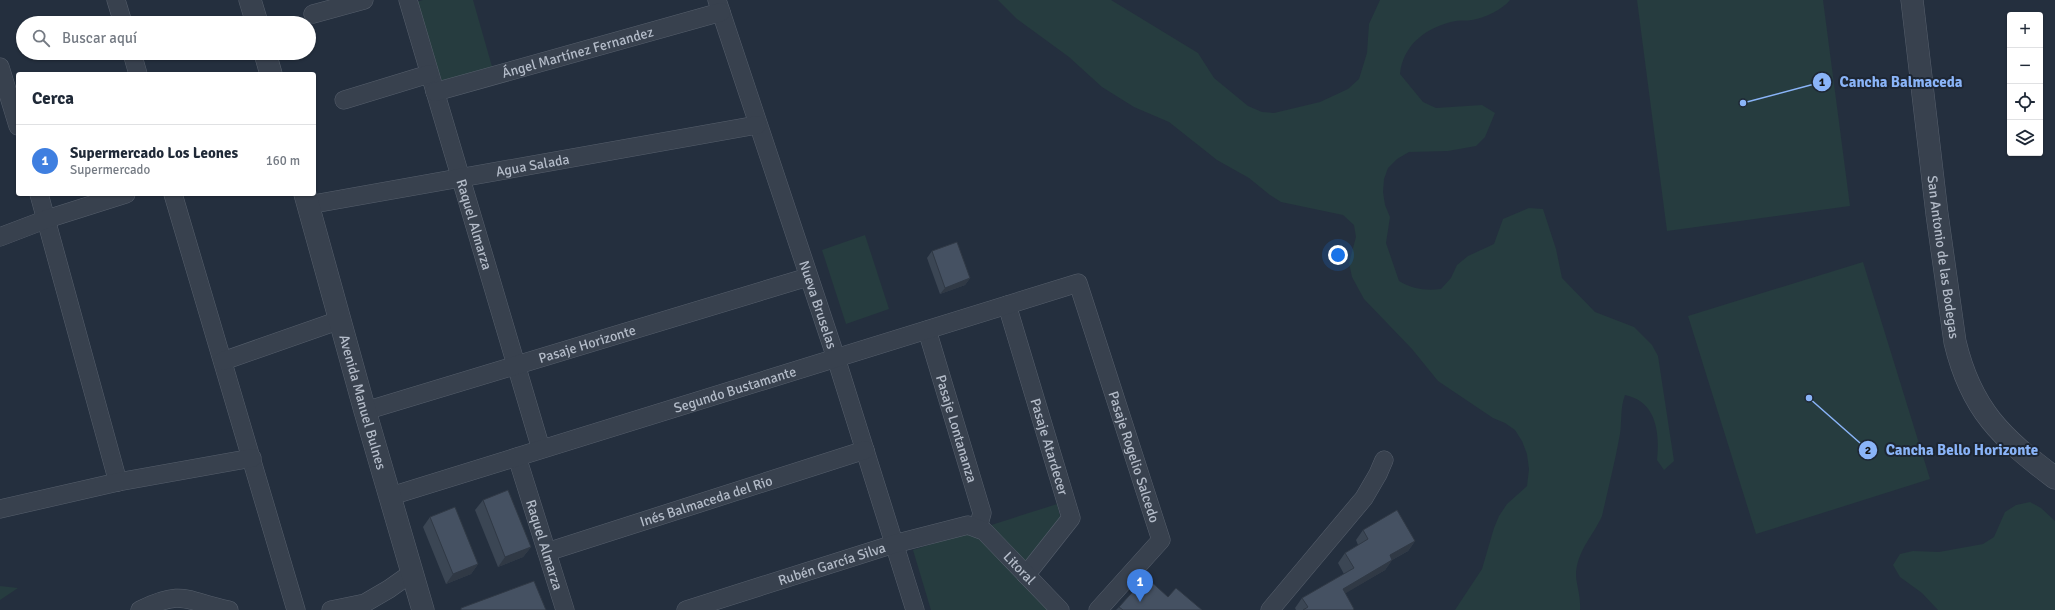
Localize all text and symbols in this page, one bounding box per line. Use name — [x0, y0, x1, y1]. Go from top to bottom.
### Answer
map controls — [2007, 12, 2043, 156]
button: + — [2007, 12, 2043, 48]
search box — [16, 16, 316, 60]
street label: Ángel Martínez Fernandez — [500, 23, 655, 82]
icon: search — [30, 27, 52, 49]
text: Buscar aquí — [62, 29, 137, 47]
button: − — [2007, 48, 2043, 84]
callout: Cancha Balmaceda — [1812, 69, 1970, 96]
text: Cancha Balmaceda — [1840, 73, 1963, 91]
text: 1 — [1819, 75, 1826, 90]
button: locate — [2007, 84, 2043, 120]
text: Cerca — [32, 88, 74, 109]
button: layers — [2007, 120, 2043, 156]
text: Supermercado Los Leones — [70, 144, 238, 162]
street label: Agua Salada — [494, 151, 571, 180]
text: 1 — [41, 153, 49, 169]
text: 160 m — [266, 153, 300, 169]
text: Supermercado — [70, 162, 150, 178]
street label: San Antonio de las Bodegas — [1924, 175, 1962, 340]
street label: Raquel Almarza — [452, 177, 495, 272]
your location — [1328, 245, 1348, 265]
street label: Nueva Bruselas — [795, 258, 840, 351]
street label: Pasaje Horizonte — [537, 322, 638, 367]
street label: Avenida Manuel Bulnes — [335, 333, 390, 472]
street label: Segundo Bustamante — [672, 363, 798, 417]
street label: Pasaje Lontananza — [932, 373, 980, 485]
street label: Pasaje Rogelio Salcedo — [1104, 389, 1163, 525]
street label: Pasaje Atardecer — [1027, 396, 1072, 498]
callout: Cancha Bello Horizonte — [1858, 436, 2047, 463]
text: Cancha Bello Horizonte — [1886, 441, 2038, 459]
text: 2 — [1865, 443, 1871, 458]
street label: Inés Balmaceda del Rio — [638, 472, 775, 531]
street label: Raquel Almarza — [522, 498, 566, 592]
street label: Rubén García Silva — [776, 539, 888, 589]
street label: Litoral — [1000, 548, 1039, 588]
pin: 1 — [1127, 569, 1153, 602]

